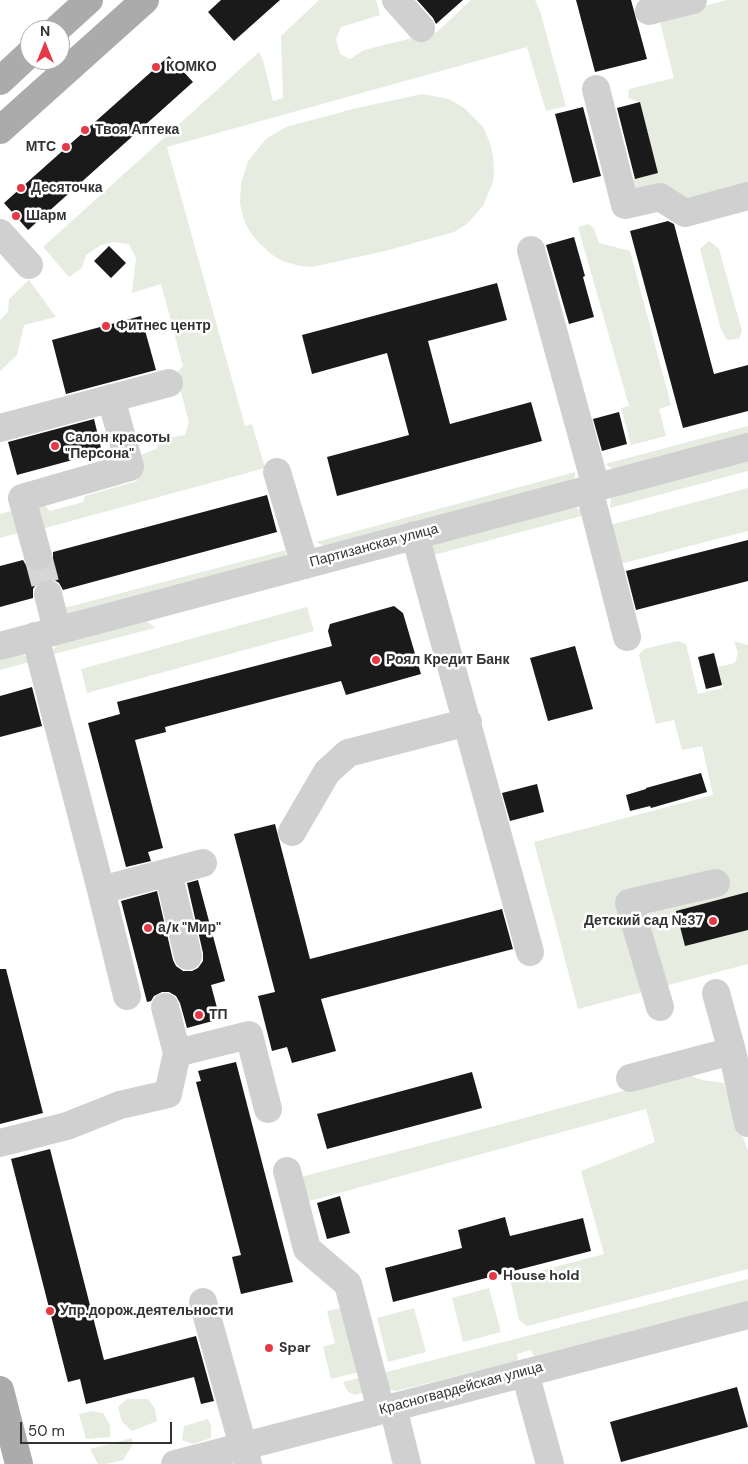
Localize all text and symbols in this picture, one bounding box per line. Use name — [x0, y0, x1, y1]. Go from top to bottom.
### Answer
north arrow — [20, 20, 70, 70]
text: N — [40, 22, 50, 40]
place label: КОМКО — [166, 59, 217, 75]
marker: КОМКО — [150, 61, 162, 73]
place label: Твоя Аптека — [95, 122, 179, 138]
marker: Твоя Аптека — [79, 124, 91, 136]
place label: МТС — [26, 139, 56, 155]
marker: МТС — [60, 141, 72, 153]
place label: Десяточка — [31, 180, 102, 196]
marker: Десяточка — [15, 182, 27, 194]
place label: Шарм — [26, 208, 67, 224]
marker: Шарм — [10, 210, 22, 222]
place label: Фитнес центр — [116, 318, 211, 334]
marker: Фитнес центр — [100, 320, 112, 332]
place label: Салон красоты "Персона" — [65, 430, 170, 462]
marker: Салон красоты "Персона" — [49, 440, 61, 452]
street label: Партизанская улица — [308, 521, 440, 571]
place label: Роял Кредит Банк — [386, 652, 510, 668]
marker: Роял Кредит Банк — [370, 654, 382, 666]
place label: Детский сад №37 — [584, 913, 703, 929]
marker: Детский сад №37 — [707, 915, 719, 927]
place label: а/к "Мир" — [158, 920, 221, 936]
marker: а/к "Мир" — [142, 922, 154, 934]
place label: ТП — [209, 1007, 228, 1023]
marker: ТП — [193, 1009, 205, 1021]
place label: House hold — [503, 1268, 579, 1284]
marker: House hold — [487, 1270, 499, 1282]
place label: Упр.дорож.деятельности — [60, 1303, 234, 1319]
marker: Упр.дорож.деятельности — [44, 1305, 56, 1317]
place label: Spar — [279, 1340, 311, 1356]
marker: Spar — [263, 1342, 275, 1354]
street label: Красногвардейская улица — [377, 1359, 545, 1419]
scale bar — [22, 1412, 175, 1444]
text: 50 m — [28, 1421, 65, 1441]

